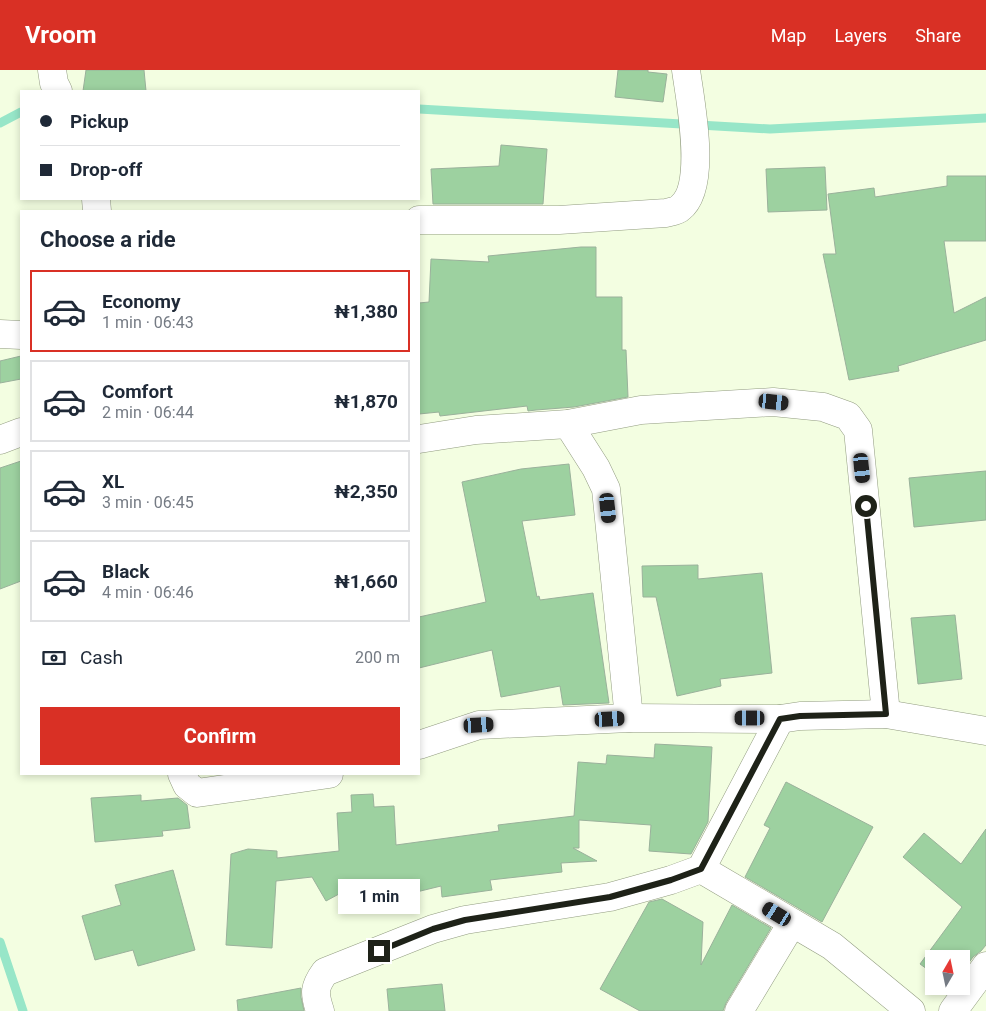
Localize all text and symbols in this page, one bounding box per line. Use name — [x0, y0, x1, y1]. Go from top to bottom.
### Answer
text: Vroom — [25, 21, 97, 49]
text: Map — [771, 25, 806, 46]
text: Layers — [834, 25, 887, 46]
text: Share — [915, 25, 961, 46]
text: Pickup — [70, 110, 129, 133]
text: Drop-off — [70, 158, 142, 181]
text: Choose a ride — [40, 227, 176, 252]
icon: car — [42, 289, 87, 334]
text: Economy — [102, 290, 181, 313]
text: ₦1,380 — [334, 300, 398, 323]
text: 1 min · 06:43 — [102, 313, 194, 332]
icon: car — [42, 379, 87, 424]
text: Comfort — [102, 380, 173, 403]
text: ₦1,870 — [334, 390, 398, 413]
car — [758, 393, 789, 411]
text: 2 min · 06:44 — [102, 403, 194, 422]
car — [852, 452, 871, 484]
icon: car — [42, 469, 87, 514]
text: XL — [102, 470, 124, 493]
text: ₦2,350 — [334, 480, 398, 503]
car — [598, 492, 617, 524]
text: 3 min · 06:45 — [102, 493, 194, 512]
route start — [855, 495, 877, 517]
icon: car — [42, 559, 87, 604]
text: Black — [102, 560, 149, 583]
text: ₦1,660 — [334, 570, 398, 593]
text: 4 min · 06:46 — [102, 583, 194, 602]
icon: cash — [40, 644, 68, 672]
text: Cash — [80, 646, 123, 669]
text: 200 m — [355, 648, 400, 667]
button: Confirm — [40, 707, 400, 765]
car — [594, 711, 625, 727]
car — [735, 711, 765, 726]
car — [463, 717, 494, 733]
callout: 1 min — [338, 878, 420, 914]
text: 1 min — [359, 887, 399, 906]
car — [760, 900, 793, 928]
route end — [368, 940, 390, 962]
north arrow — [925, 950, 970, 995]
map controls — [925, 950, 970, 995]

